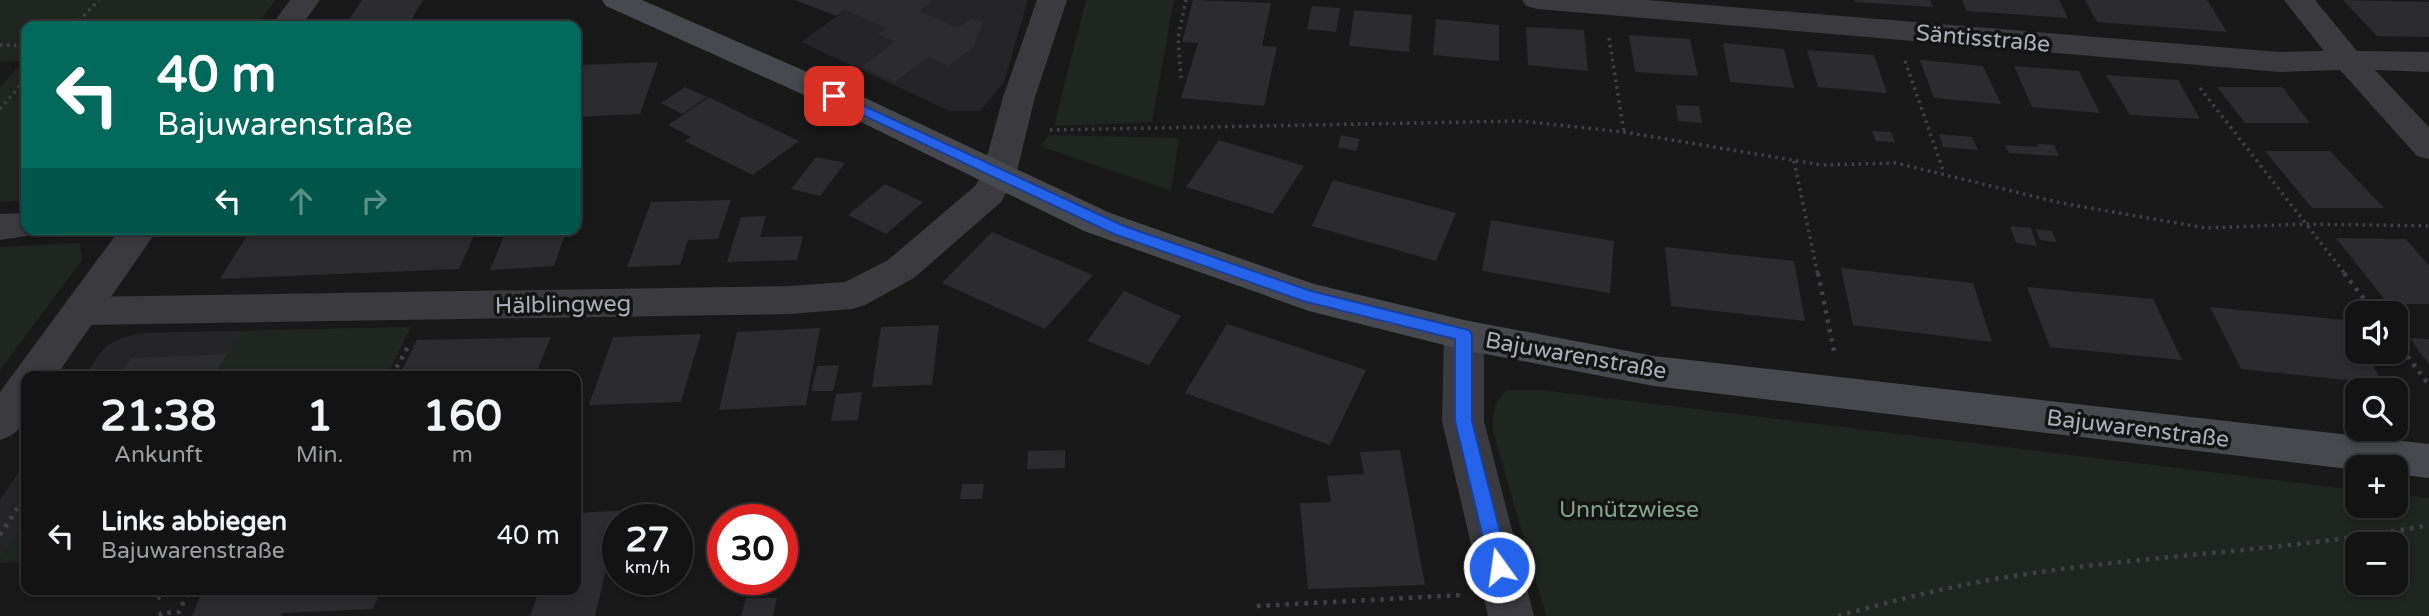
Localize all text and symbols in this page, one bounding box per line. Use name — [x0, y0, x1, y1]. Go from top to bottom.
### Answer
street label: Säntisstraße — [1915, 19, 2051, 59]
text: 40 m — [157, 46, 276, 105]
icon: left — [42, 49, 133, 140]
pin — [804, 66, 864, 126]
icon: arrive — [815, 77, 853, 115]
text: Bajuwarenstraße — [157, 106, 413, 144]
icon: left — [209, 182, 247, 220]
icon: ahead — [282, 182, 320, 220]
icon: right — [355, 182, 393, 220]
street label: Hälblingweg — [495, 290, 631, 320]
map controls — [2345, 301, 2408, 595]
button: sound — [2345, 301, 2408, 364]
street label: Bajuwarenstraße — [1483, 326, 1669, 386]
button: search — [2345, 378, 2408, 441]
text: 21:38 — [100, 391, 217, 442]
text: 1 — [306, 391, 333, 442]
text: 160 — [423, 391, 502, 442]
street label: Bajuwarenstraße — [2045, 404, 2231, 454]
text: Ankunft — [114, 441, 203, 469]
text: Min. — [296, 441, 343, 469]
text: m — [452, 441, 473, 469]
button: + — [2345, 455, 2408, 518]
park label: Unnützwiese — [1559, 496, 1699, 524]
speed limit sign: 30 — [707, 504, 798, 595]
text: Links abbiegen — [101, 506, 287, 537]
icon: left — [42, 517, 80, 555]
text: 27 — [626, 519, 669, 561]
text: 40 m — [497, 520, 560, 551]
position arrow — [1462, 530, 1536, 604]
button: − — [2345, 532, 2408, 595]
text: Bajuwarenstraße — [101, 537, 285, 565]
text: km/h — [625, 556, 670, 578]

